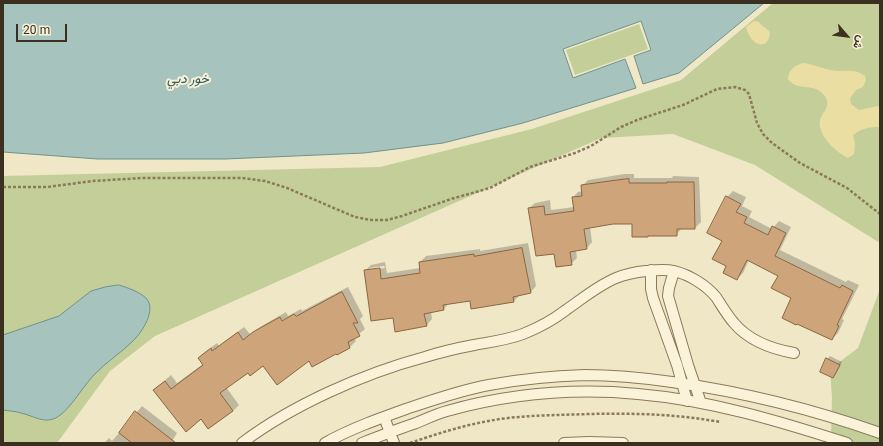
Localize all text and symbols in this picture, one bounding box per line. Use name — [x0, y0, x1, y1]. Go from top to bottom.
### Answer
scale bar — [18, 16, 69, 42]
north arrow — [827, 16, 867, 56]
text: 20 m — [23, 22, 50, 40]
text: ش — [847, 32, 869, 52]
water label: خور دبي — [167, 73, 209, 89]

